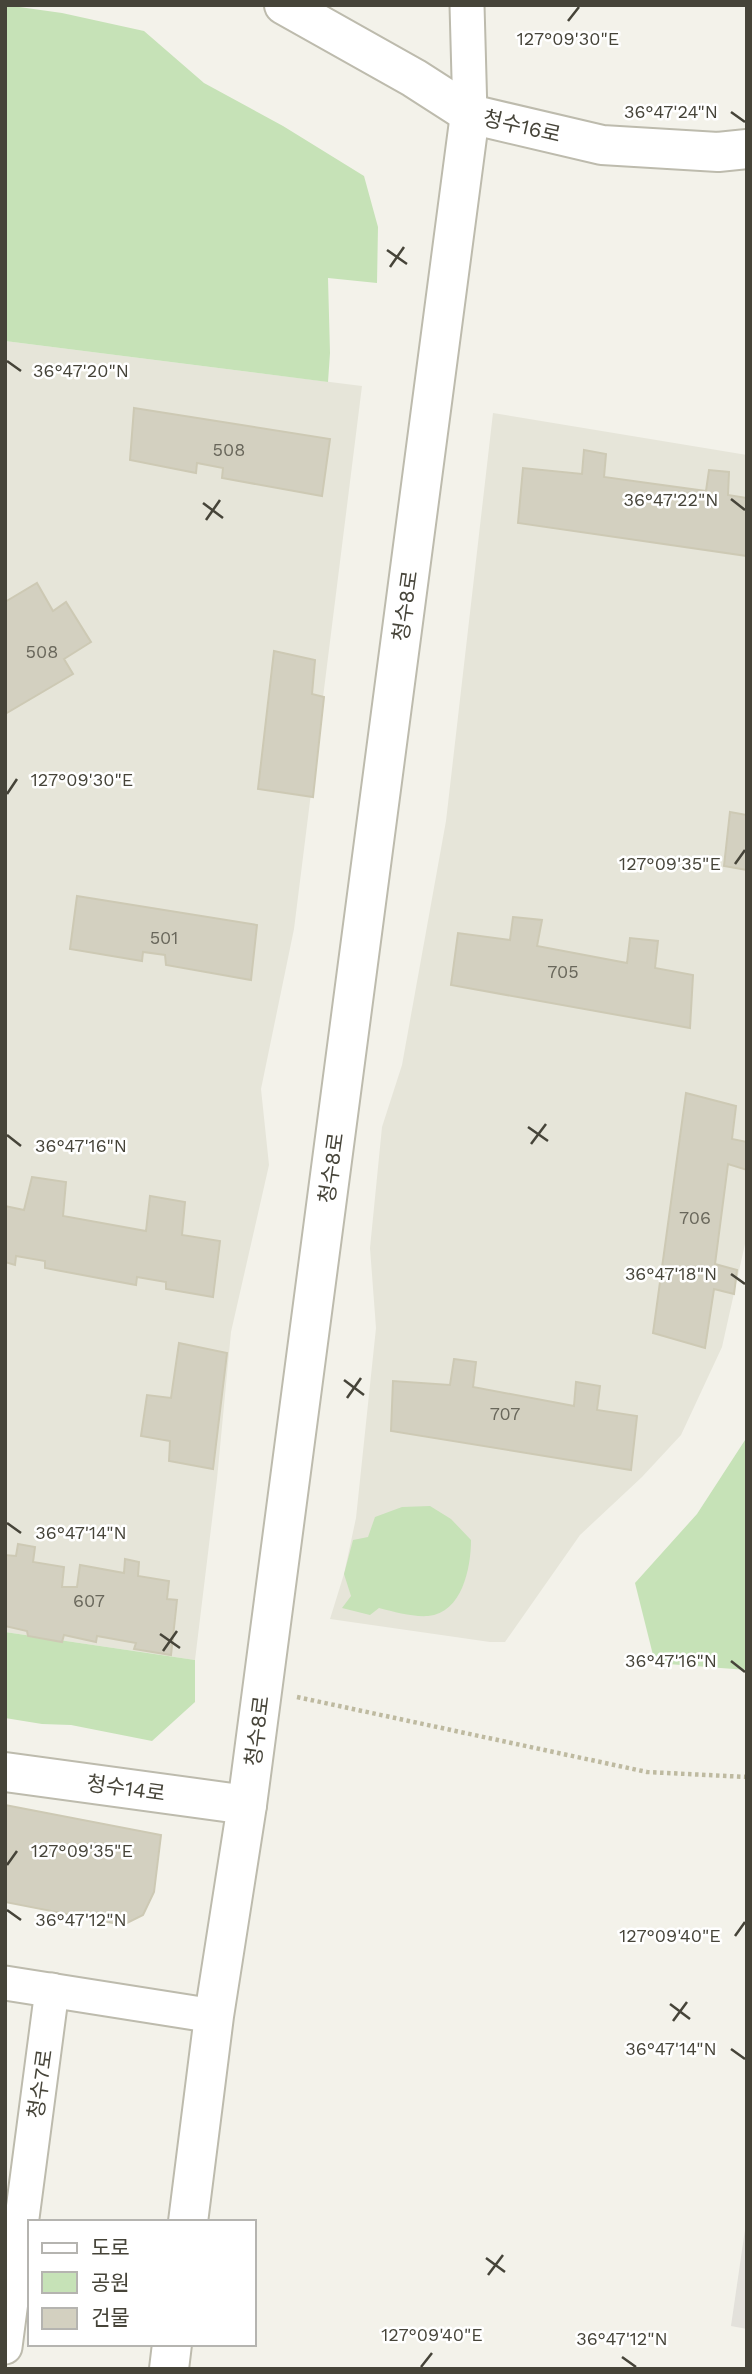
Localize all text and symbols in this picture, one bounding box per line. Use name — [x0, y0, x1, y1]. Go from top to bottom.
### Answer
text: 127°09'30"E — [517, 28, 619, 49]
text: 36°47'24"N — [624, 101, 718, 122]
street label: 청수16로 — [481, 105, 563, 147]
text: 36°47'20"N — [33, 360, 129, 381]
house number: 508 — [213, 439, 245, 460]
text: 36°47'22"N — [623, 489, 719, 510]
street label: 청수8로 — [388, 569, 422, 643]
house number: 508 — [26, 641, 58, 662]
text: 127°09'30"E — [31, 769, 133, 790]
text: 127°09'35"E — [619, 853, 721, 874]
house number: 501 — [150, 927, 178, 948]
house number: 705 — [547, 961, 579, 982]
street label: 청수8로 — [314, 1131, 348, 1205]
text: 36°47'16"N — [35, 1135, 127, 1156]
house number: 706 — [679, 1207, 711, 1228]
text: 36°47'18"N — [625, 1263, 717, 1284]
house number: 707 — [490, 1403, 520, 1424]
text: 36°47'14"N — [35, 1522, 127, 1543]
house number: 607 — [73, 1590, 105, 1611]
text: 36°47'16"N — [625, 1650, 717, 1671]
street label: 청수8로 — [240, 1694, 274, 1768]
street label: 청수14로 — [85, 1770, 167, 1806]
text: 127°09'35"E — [31, 1840, 133, 1861]
text: 36°47'12"N — [35, 1909, 127, 1930]
text: 127°09'40"E — [619, 1925, 721, 1946]
text: 36°47'14"N — [625, 2038, 717, 2059]
street label: 청수7로 — [23, 2048, 57, 2120]
legend — [28, 2220, 256, 2346]
text: 도로 — [91, 2235, 130, 2260]
text: 공원 — [91, 2270, 130, 2295]
text: 건물 — [91, 2305, 130, 2330]
text: 127°09'40"E — [381, 2324, 483, 2345]
text: 36°47'12"N — [576, 2328, 668, 2349]

